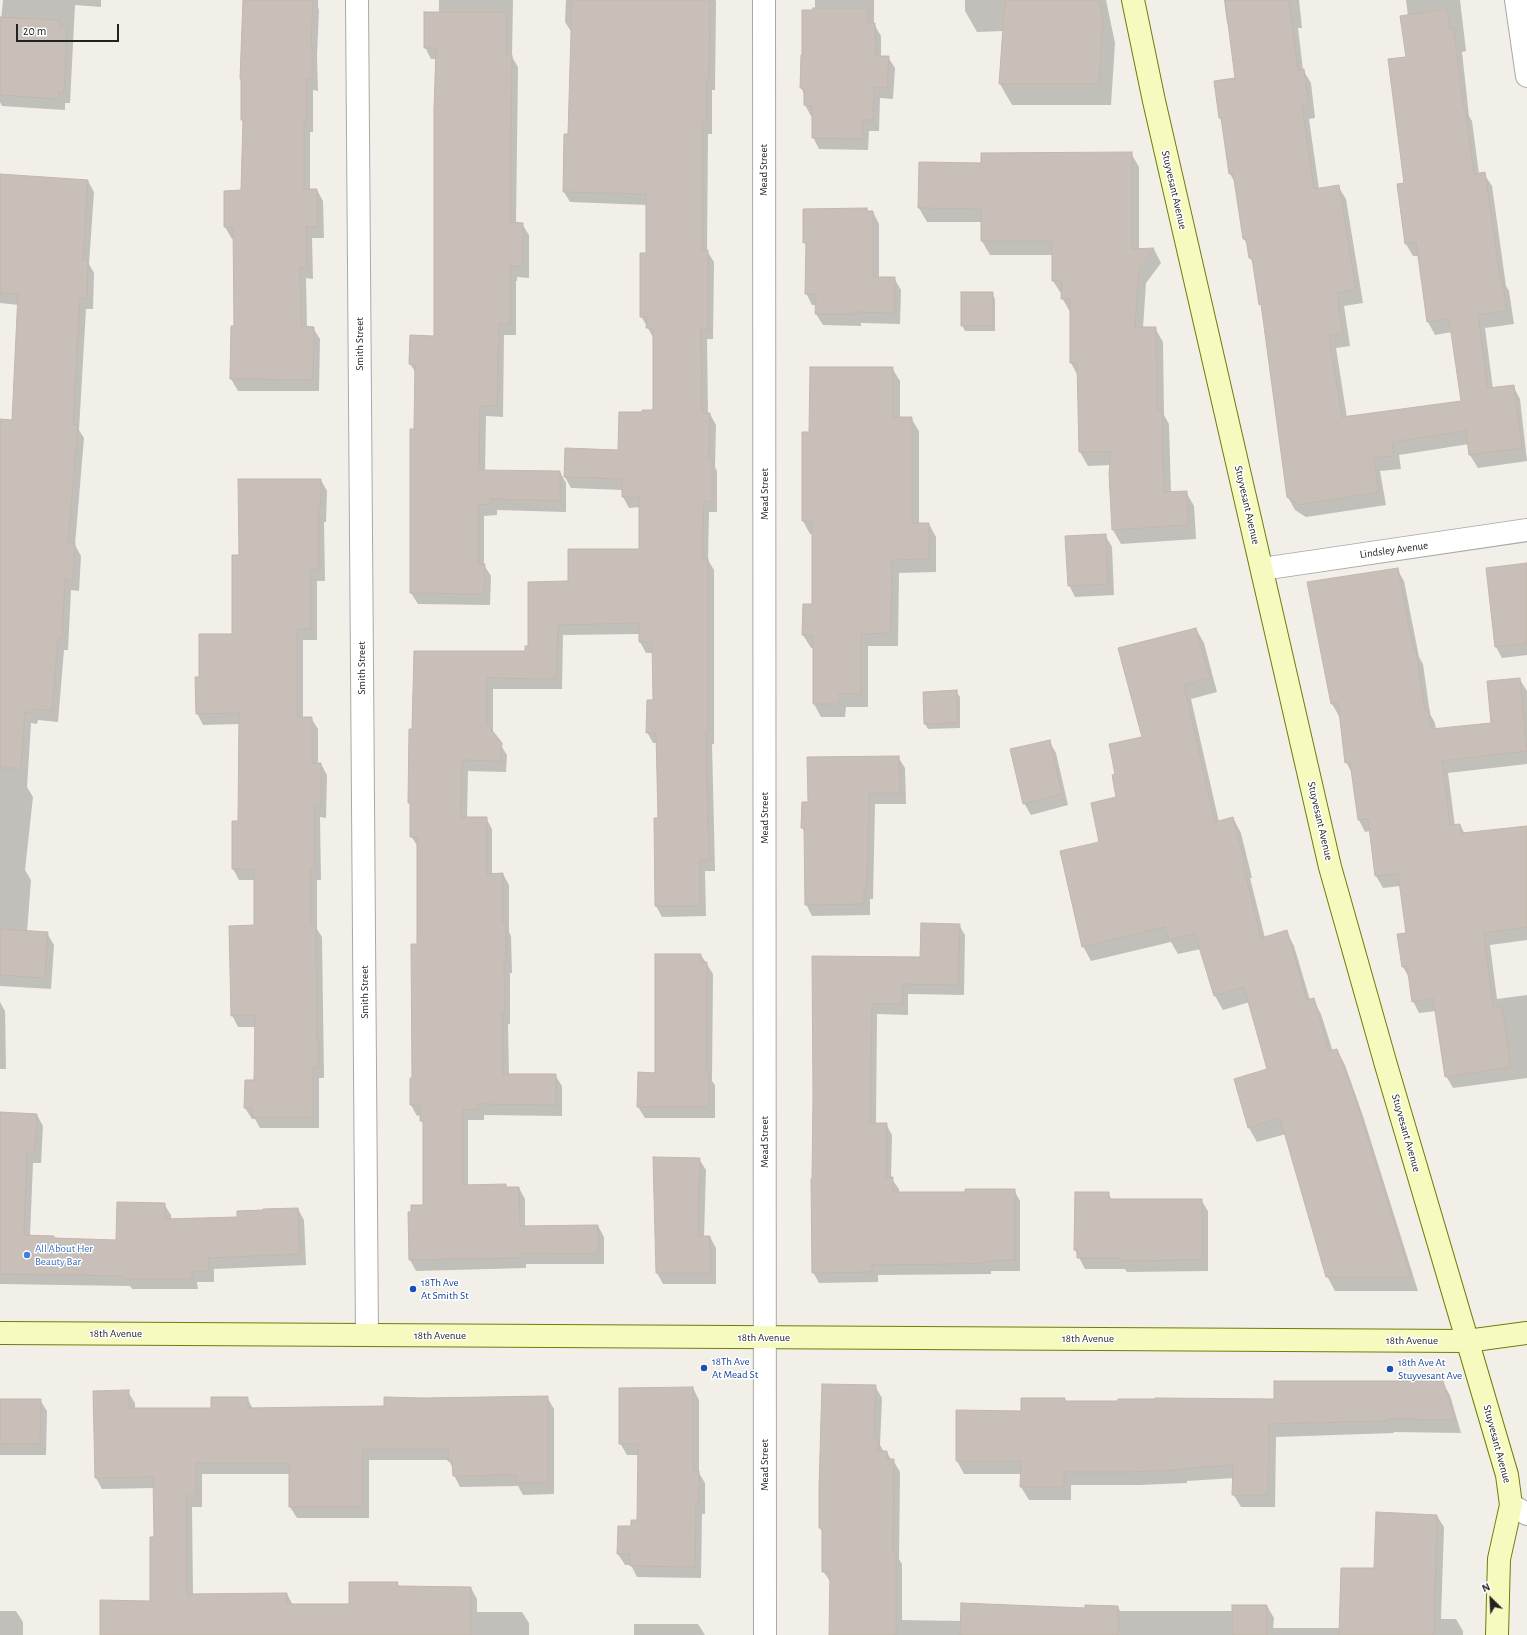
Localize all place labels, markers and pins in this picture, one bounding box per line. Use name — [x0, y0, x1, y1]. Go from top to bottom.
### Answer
place label: All About Her Beauty Bar — [35, 1242, 93, 1268]
marker: All About Her Beauty Bar — [22, 1250, 32, 1260]
place label: 18Th Ave At Smith St — [421, 1276, 469, 1302]
marker: 18Th Ave At Smith St — [408, 1284, 418, 1294]
place label: 18Th Ave At Mead St — [712, 1355, 758, 1381]
place label: 18th Ave At Stuyvesant Ave — [1398, 1356, 1462, 1382]
marker: 18Th Ave At Mead St — [699, 1363, 709, 1373]
marker: 18th Ave At Stuyvesant Ave — [1385, 1364, 1395, 1374]

